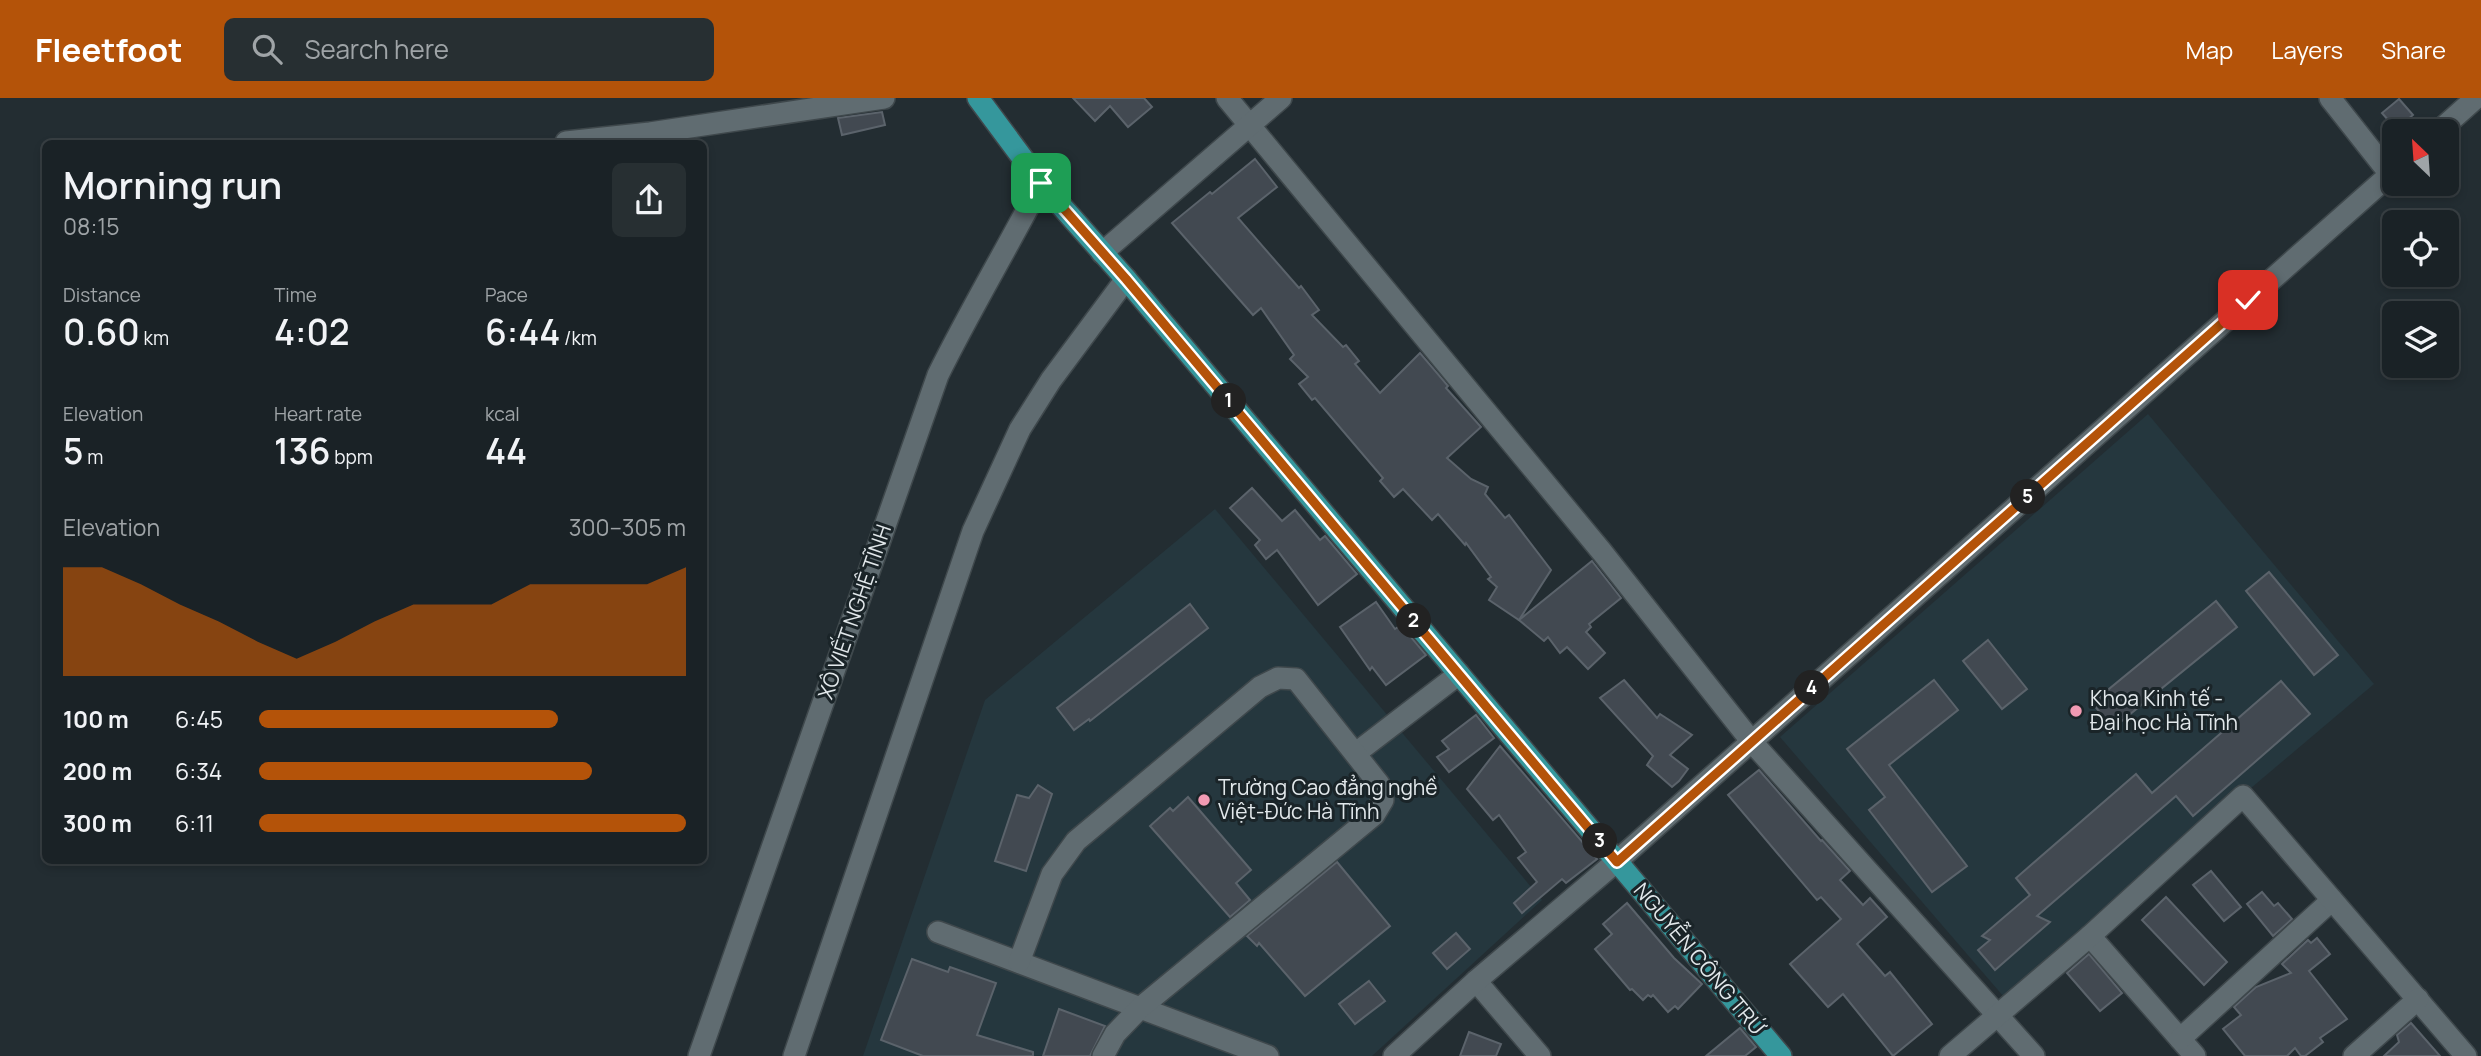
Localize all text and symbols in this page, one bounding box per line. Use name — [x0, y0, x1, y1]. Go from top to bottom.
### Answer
search box — [224, 18, 714, 81]
text: Fleetfoot — [35, 27, 182, 72]
icon: search — [248, 30, 286, 68]
text: Search here — [304, 31, 449, 67]
text: Map — [2186, 33, 2233, 66]
text: Layers — [2271, 33, 2343, 66]
text: Share — [2381, 33, 2446, 66]
north arrow — [2382, 119, 2459, 196]
map controls — [2382, 119, 2459, 378]
pin — [1011, 153, 1071, 213]
text: Morning run — [63, 158, 282, 210]
button: share — [612, 163, 686, 237]
icon: arrive — [1022, 164, 1060, 202]
text: 08:15 — [63, 210, 120, 242]
button: locate — [2382, 210, 2459, 287]
pin — [2218, 270, 2278, 330]
icon: check — [2229, 281, 2267, 319]
text: Distance — [63, 282, 141, 308]
text: Time — [274, 282, 317, 308]
text: Pace — [485, 282, 528, 308]
button: layers — [2382, 301, 2459, 378]
text: 0.60 — [63, 308, 140, 356]
text: 4:02 — [274, 308, 350, 356]
text: 6:44 — [485, 308, 560, 356]
text: km — [140, 325, 169, 351]
text: /km — [560, 325, 597, 351]
pin: 1 — [1212, 384, 1246, 418]
text: 1 — [1224, 387, 1233, 413]
text: Elevation — [63, 401, 143, 427]
text: Heart rate — [274, 401, 362, 427]
text: kcal — [485, 401, 520, 427]
text: 5 — [63, 427, 83, 475]
text: 136 — [274, 427, 331, 475]
text: 44 — [485, 427, 527, 475]
text: m — [83, 444, 103, 470]
text: bpm — [331, 444, 373, 470]
pin: 5 — [2010, 480, 2046, 514]
text: 5 — [2022, 483, 2033, 509]
text: Elevation — [63, 511, 160, 543]
text: 300–305 m — [569, 511, 686, 543]
street label: XÔ VIẾT NGHỆ TĨNH — [810, 520, 897, 703]
pin: 2 — [1396, 603, 1432, 638]
text: 2 — [1408, 607, 1419, 633]
pin: 4 — [1794, 670, 1829, 706]
text: 4 — [1806, 674, 1817, 700]
place label: Khoa Kinh tế - Đại học Hà Tĩnh — [2090, 684, 2238, 736]
text: 100 m — [63, 703, 129, 735]
text: 6:45 — [175, 703, 223, 735]
marker: Khoa Kinh tế - Đại học Hà Tĩnh — [2068, 703, 2084, 719]
text: 200 m — [63, 755, 132, 787]
text: 6:34 — [175, 755, 222, 787]
place label: Trường Cao đẳng nghề Việt-Đức Hà Tĩnh — [1218, 773, 1438, 825]
marker: Trường Cao đẳng nghề Việt-Đức Hà Tĩnh — [1196, 792, 1212, 808]
text: 300 m — [63, 807, 132, 839]
text: 6:11 — [175, 807, 214, 839]
pin: 3 — [1582, 824, 1618, 858]
text: 3 — [1594, 827, 1605, 853]
street label: NGUYỄN CÔNG TRỨ — [1628, 875, 1774, 1041]

